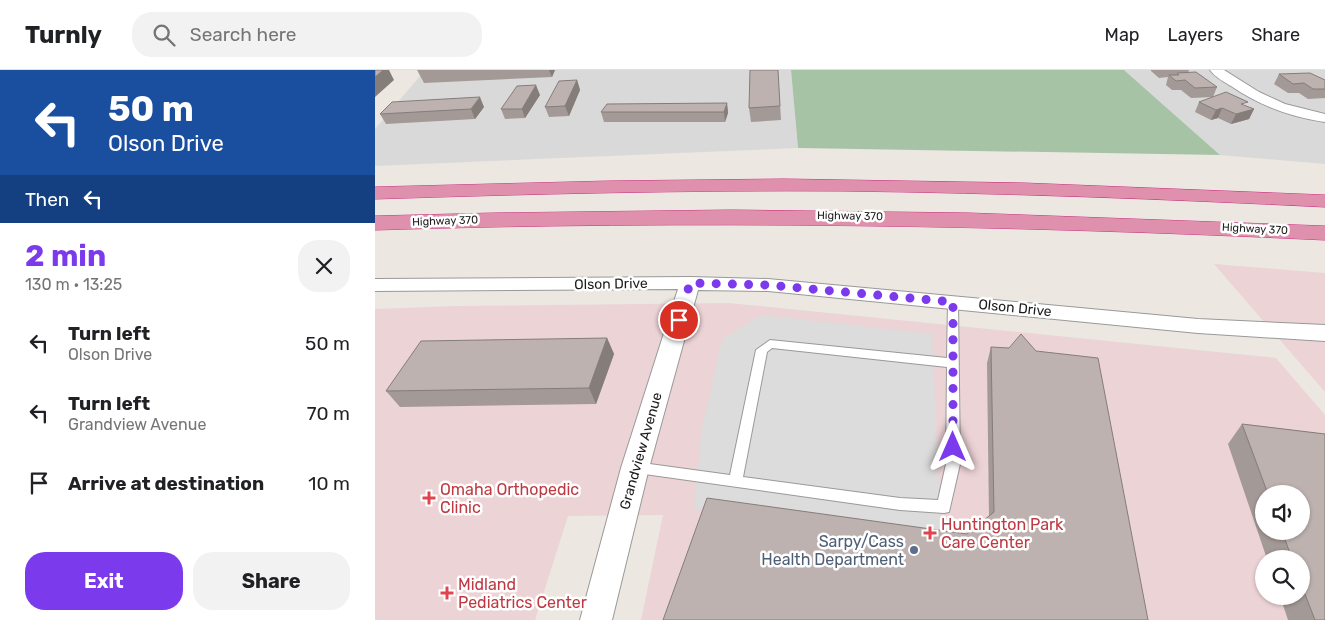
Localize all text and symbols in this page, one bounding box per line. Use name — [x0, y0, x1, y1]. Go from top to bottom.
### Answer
search box — [132, 12, 482, 57]
text: Turnly — [25, 21, 102, 49]
icon: search — [150, 21, 178, 49]
text: Search here — [190, 23, 296, 46]
text: Map — [1105, 24, 1140, 46]
text: Layers — [1168, 24, 1223, 46]
text: Share — [1251, 24, 1300, 46]
text: 50 m — [108, 88, 194, 130]
icon: left — [25, 90, 90, 155]
text: Olson Drive — [108, 130, 224, 157]
icon: left — [79, 185, 107, 213]
text: Then — [25, 188, 69, 211]
street label: Highway 370 — [817, 209, 883, 223]
street label: Highway 370 — [412, 213, 478, 229]
street label: Highway 370 — [1222, 221, 1288, 237]
text: 2 min — [25, 238, 106, 274]
button: close — [298, 240, 350, 292]
text: 130 m · 13:25 — [25, 275, 122, 294]
street label: Olson Drive — [574, 275, 648, 293]
street label: Olson Drive — [977, 296, 1053, 320]
pin — [658, 299, 700, 341]
icon: arrive — [665, 306, 693, 334]
text: Turn left — [68, 322, 150, 345]
icon: left — [25, 329, 53, 357]
text: 50 m — [305, 332, 350, 355]
text: Olson Drive — [68, 345, 152, 364]
street label: Grandview Avenue — [616, 390, 666, 512]
text: Turn left — [68, 392, 150, 415]
icon: left — [25, 399, 53, 427]
text: 70 m — [307, 402, 350, 425]
text: Grandview Avenue — [68, 415, 206, 434]
position arrow — [926, 420, 978, 472]
icon: arrive — [25, 469, 53, 497]
text: Arrive at destination — [68, 472, 264, 495]
text: 10 m — [308, 472, 350, 495]
place label: Omaha Orthopedic Clinic — [440, 480, 579, 517]
map controls — [1255, 485, 1310, 605]
button: sound — [1255, 485, 1310, 540]
marker: Omaha Orthopedic Clinic — [422, 491, 436, 505]
place label: Huntington Park Care Center — [941, 515, 1064, 552]
marker: Huntington Park Care Center — [923, 526, 937, 540]
place label: Sarpy/Cass Health Department — [761, 532, 904, 569]
marker: Sarpy/Cass Health Department — [908, 544, 920, 556]
button: search — [1255, 550, 1310, 605]
button: Exit — [25, 552, 183, 610]
button: Share — [193, 552, 350, 610]
place label: Midland Pediatrics Center — [458, 575, 587, 612]
marker: Midland Pediatrics Center — [440, 586, 454, 600]

